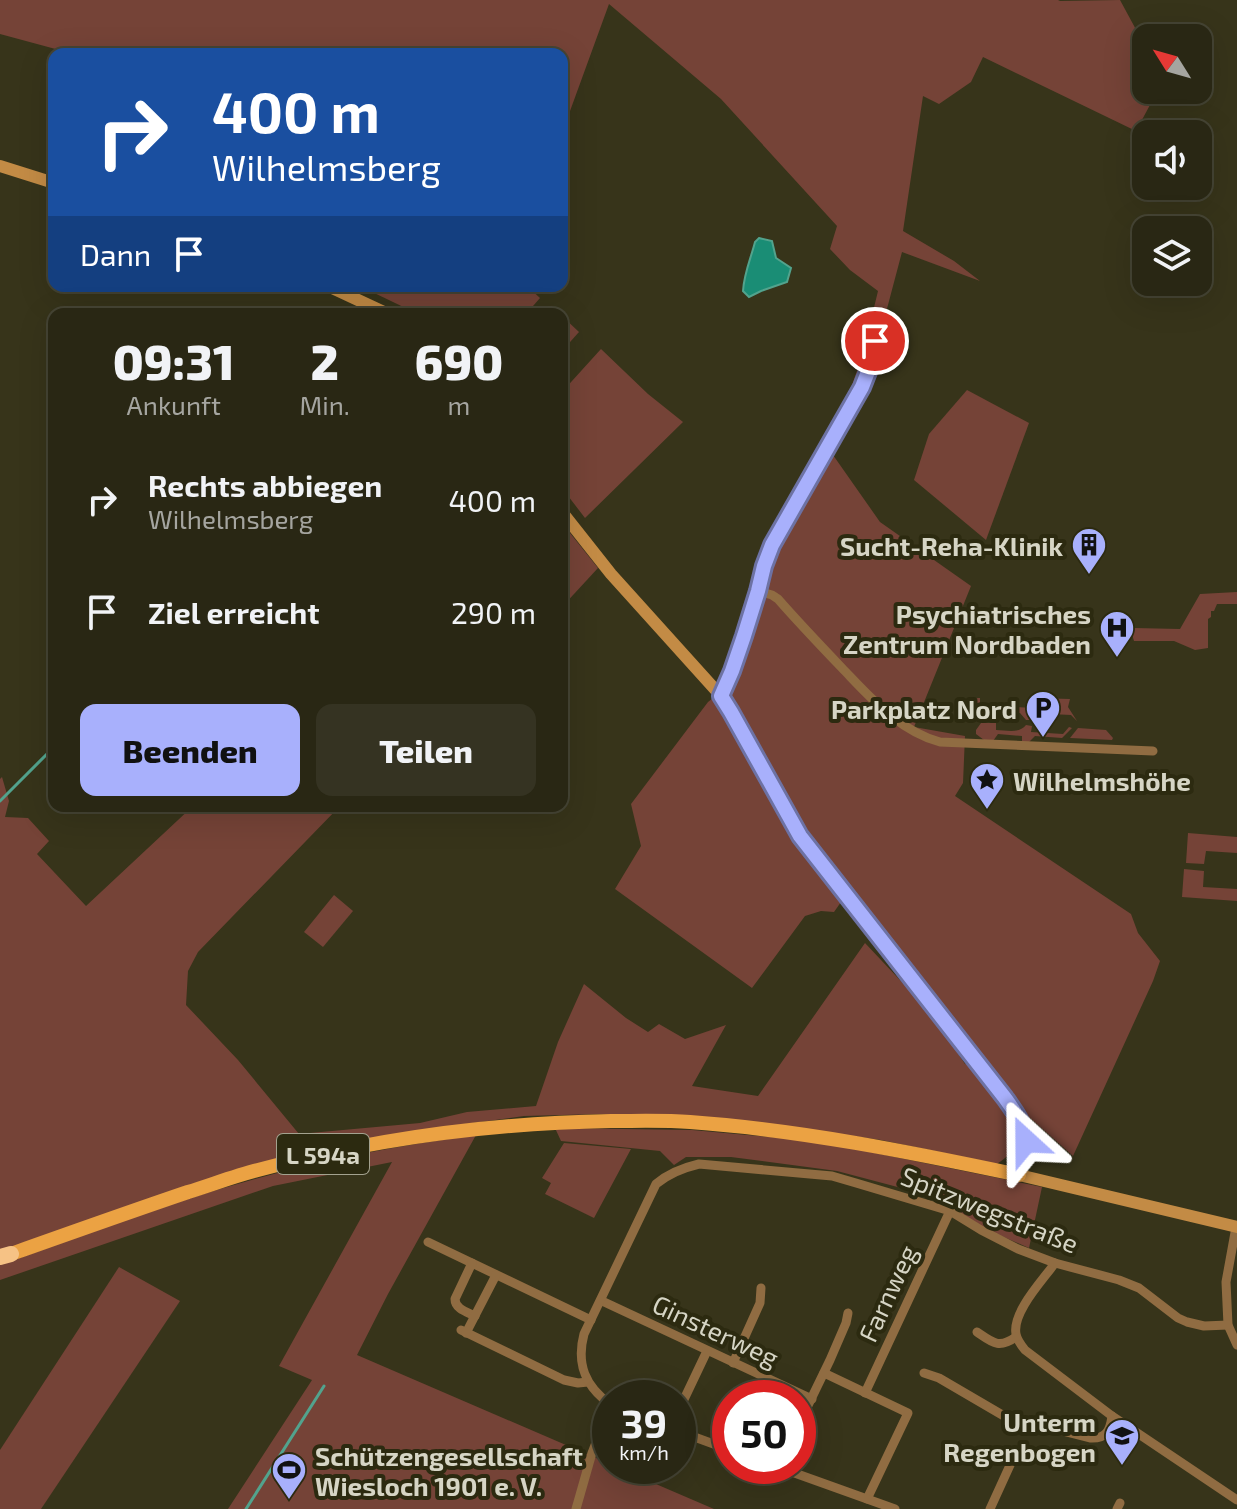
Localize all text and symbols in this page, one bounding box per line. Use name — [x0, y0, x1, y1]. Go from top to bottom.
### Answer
north arrow — [1132, 24, 1212, 104]
map controls — [1132, 24, 1212, 296]
text: 400 m — [212, 77, 380, 144]
icon: right — [80, 80, 184, 184]
button: sound — [1132, 120, 1212, 200]
text: Wilhelmsberg — [212, 145, 441, 188]
button: layers — [1132, 216, 1212, 296]
icon: arrive — [167, 232, 211, 276]
text: Dann — [80, 236, 151, 272]
pin — [841, 307, 909, 375]
icon: arrive — [853, 319, 897, 363]
text: 09:31 — [113, 332, 235, 390]
text: 2 — [310, 332, 339, 390]
text: 690 — [415, 332, 503, 390]
text: Ankunft — [127, 389, 221, 420]
text: Min. — [299, 389, 350, 420]
text: m — [447, 389, 470, 420]
text: Rechts abbiegen — [148, 467, 382, 503]
icon: right — [80, 478, 124, 522]
text: 400 m — [448, 482, 536, 518]
text: Wilhelmsberg — [148, 503, 313, 534]
building icon: Sucht-Reha-Klinik — [1070, 526, 1108, 576]
place label: Sucht-Reha-Klinik — [840, 530, 1063, 561]
icon: arrive — [80, 590, 124, 634]
text: Ziel erreicht — [148, 594, 320, 630]
text: 290 m — [451, 594, 536, 630]
place label: Psychiatrisches Zentrum Nordbaden — [843, 598, 1091, 659]
hospital icon: Psychiatrisches Zentrum Nordbaden — [1098, 609, 1136, 659]
parking icon: Parkplatz Nord — [1024, 689, 1062, 739]
place label: Parkplatz Nord — [831, 693, 1017, 724]
button: Beenden — [80, 704, 300, 796]
button: Teilen — [316, 704, 536, 796]
place icon: Wilhelmshöhe — [968, 761, 1006, 811]
place label: Wilhelmshöhe — [1013, 765, 1191, 796]
position arrow — [984, 1099, 1068, 1183]
road number: L 594a — [277, 1134, 369, 1174]
street label: Spitzwegstraße — [897, 1159, 1083, 1259]
street label: Farnweg — [851, 1240, 923, 1346]
street label: Ginsterweg — [648, 1287, 784, 1373]
speed limit sign: 50 — [712, 1380, 816, 1484]
text: 39 — [621, 1398, 667, 1446]
place label: Unterm Regenbogen — [943, 1406, 1096, 1467]
school or university icon: Unterm Regenbogen — [1103, 1417, 1141, 1467]
place label: Schützengesellschaft Wiesloch 1901 e. V. — [315, 1440, 583, 1501]
text: km/h — [619, 1440, 669, 1464]
sports icon: Schützengesellschaft Wiesloch 1901 e. V. — [270, 1451, 308, 1501]

